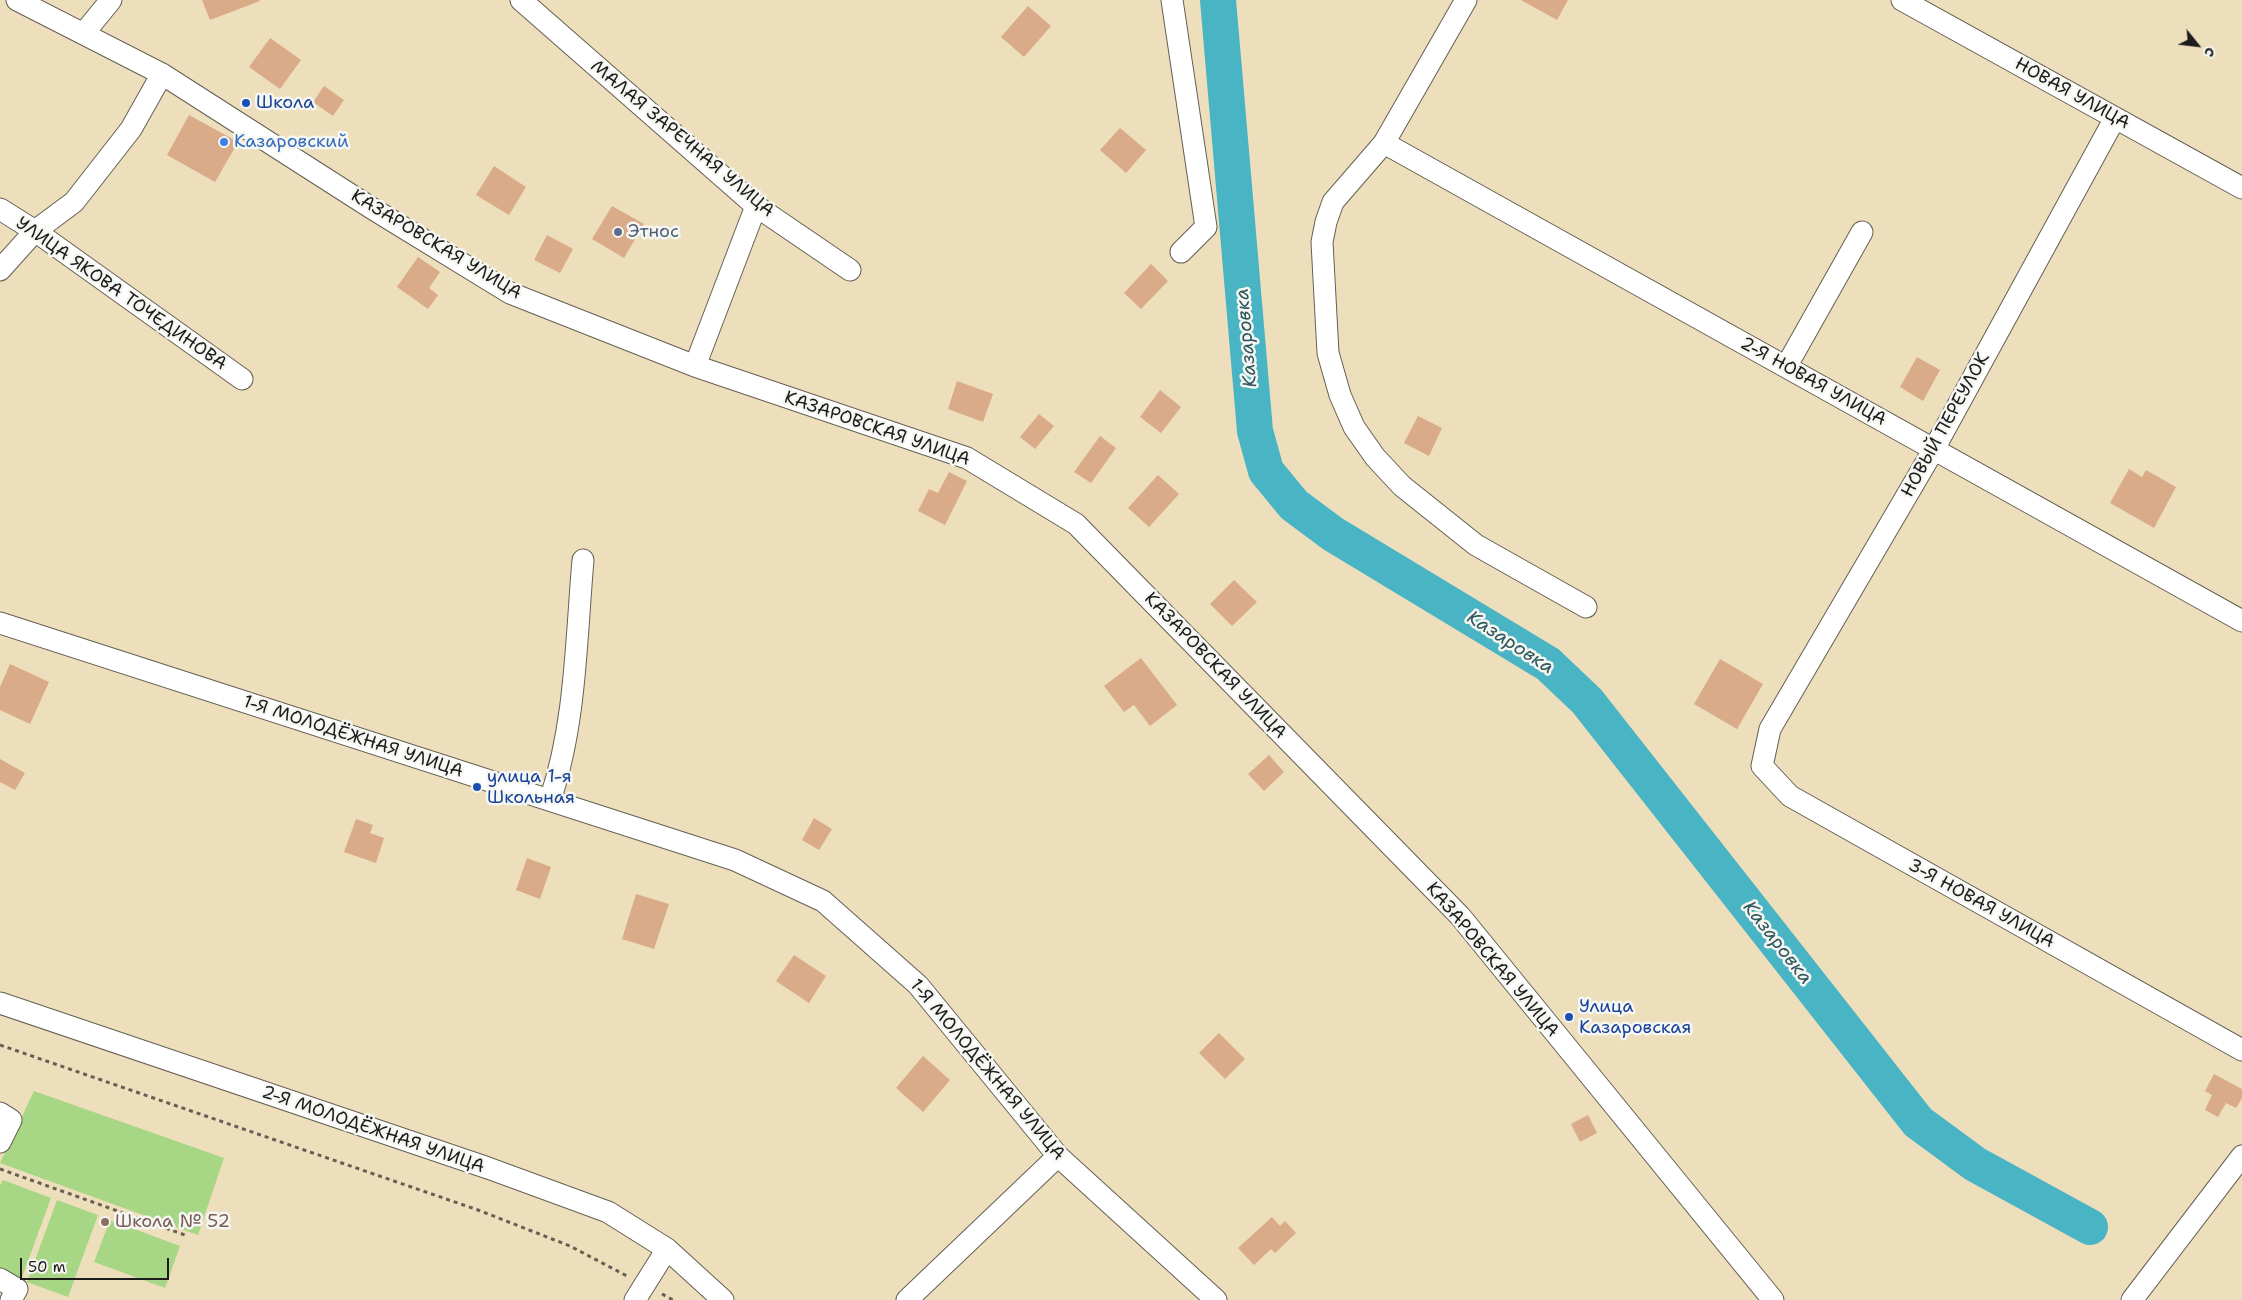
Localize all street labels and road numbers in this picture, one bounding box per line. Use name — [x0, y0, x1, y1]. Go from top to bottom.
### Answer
street label: НОВАЯ УЛИЦА — [2011, 54, 2133, 134]
street label: МАЛАЯ ЗАРЕЧНАЯ УЛИЦА — [586, 56, 778, 222]
street label: КАЗАРОВСКАЯ УЛИЦА — [347, 186, 525, 304]
street label: УЛИЦА ЯКОВА ТОЧЕДИНОВА — [11, 213, 231, 375]
street label: 2-Я НОВАЯ УЛИЦА — [1736, 333, 1890, 431]
street label: НОВЫЙ ПЕРЕУЛОК — [1897, 349, 1995, 501]
street label: КАЗАРОВСКАЯ УЛИЦА — [781, 387, 973, 471]
street label: КАЗАРОВСКАЯ УЛИЦА — [1139, 588, 1291, 744]
street label: 1-Я МОЛОДЁЖНАЯ УЛИЦА — [240, 691, 466, 783]
street label: 3-Я НОВАЯ УЛИЦА — [1904, 855, 2058, 953]
street label: КАЗАРОВСКАЯ УЛИЦА — [1421, 878, 1563, 1042]
street label: 1-Я МОЛОДЁЖНАЯ УЛИЦА — [905, 975, 1069, 1165]
street label: 2-Я МОЛОДЁЖНАЯ УЛИЦА — [259, 1082, 487, 1178]

